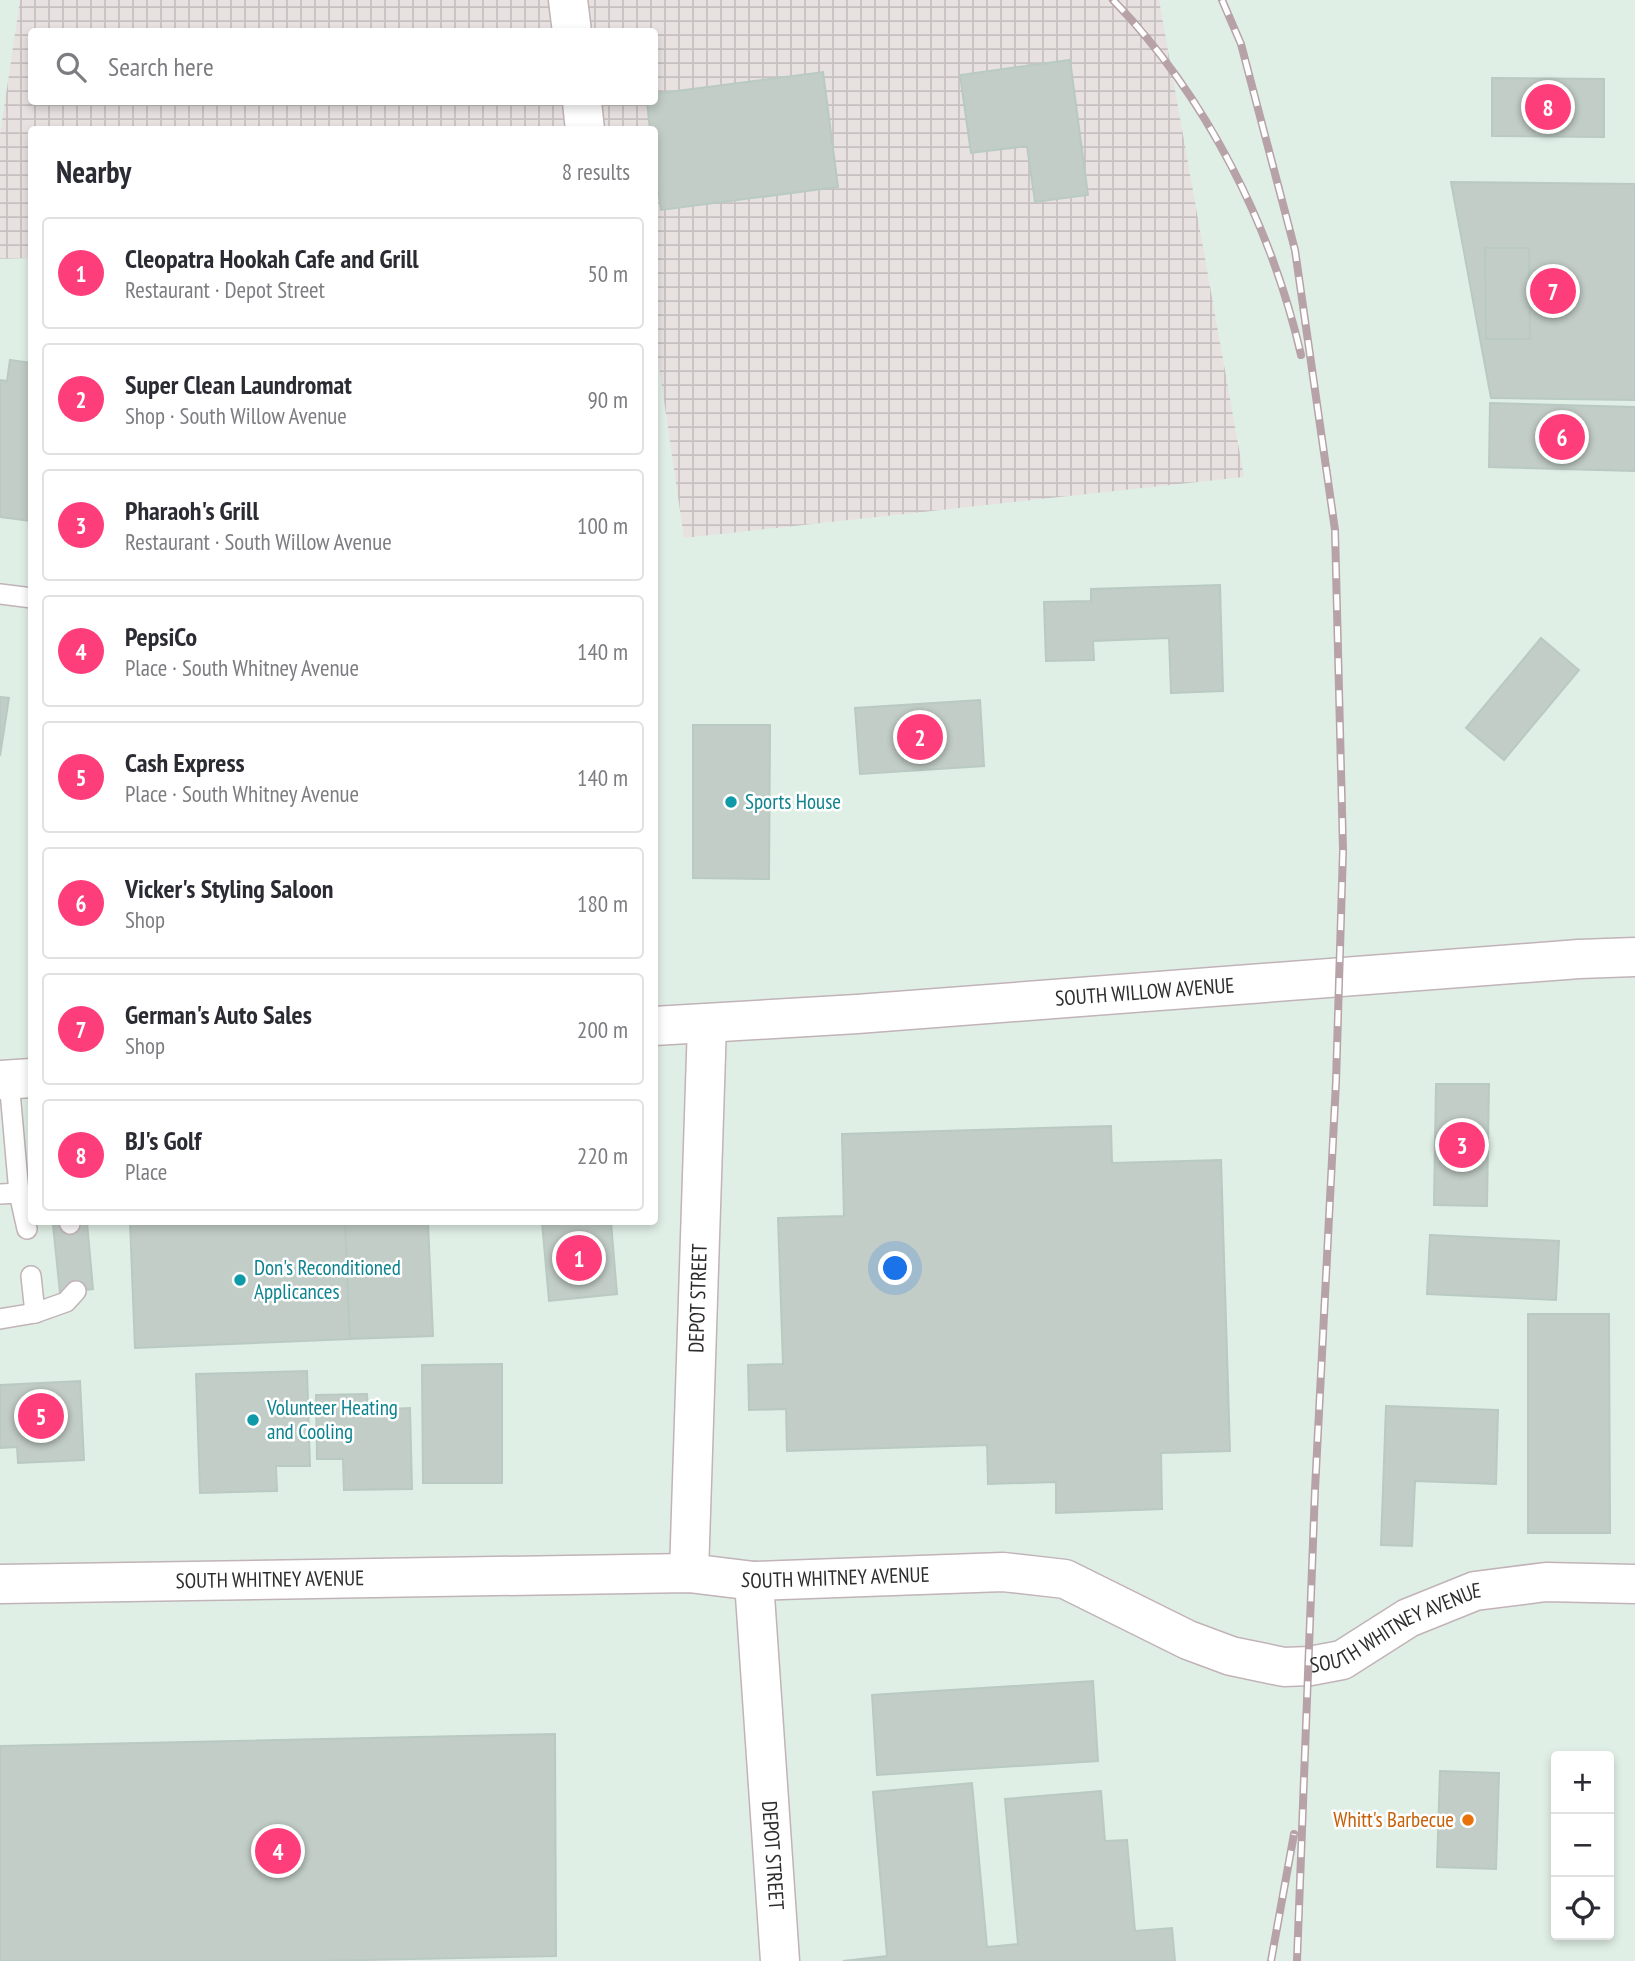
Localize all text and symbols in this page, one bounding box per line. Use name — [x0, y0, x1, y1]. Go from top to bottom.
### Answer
search box — [28, 28, 658, 105]
icon: search — [52, 48, 90, 86]
text: Search here — [108, 50, 214, 83]
pin: 8 — [1525, 81, 1571, 133]
text: Nearby — [56, 152, 131, 191]
text: 8 results — [562, 157, 630, 186]
text: Cleopatra Hookah Cafe and Grill — [125, 242, 419, 275]
text: 1 — [76, 259, 87, 288]
text: 50 m — [587, 259, 628, 288]
pin: 7 — [1530, 265, 1576, 317]
text: Restaurant · Depot Street — [125, 275, 325, 304]
text: Super Clean Laundromat — [125, 368, 352, 401]
text: 2 — [76, 385, 87, 414]
text: 90 m — [587, 385, 628, 414]
text: Shop · South Willow Avenue — [125, 401, 347, 430]
pin: 6 — [1539, 411, 1585, 463]
text: Pharaoh's Grill — [125, 494, 259, 527]
text: 3 — [76, 511, 87, 540]
text: 100 m — [577, 511, 628, 540]
text: Restaurant · South Willow Avenue — [125, 527, 392, 556]
text: PepsiCo — [125, 620, 197, 653]
text: 4 — [76, 637, 87, 666]
text: 140 m — [577, 637, 628, 666]
text: Place · South Whitney Avenue — [125, 653, 359, 682]
pin: 2 — [897, 711, 943, 763]
text: Cash Express — [125, 746, 245, 779]
text: 5 — [76, 763, 87, 792]
text: 140 m — [577, 763, 628, 792]
text: Place · South Whitney Avenue — [125, 779, 359, 808]
place label: Sports House — [745, 788, 841, 815]
marker: Sports House — [723, 794, 739, 810]
text: Vicker's Styling Saloon — [125, 872, 334, 905]
text: 6 — [76, 889, 87, 918]
text: 180 m — [577, 889, 628, 918]
text: Shop — [125, 905, 165, 934]
street label: SOUTH WILLOW AVENUE — [1054, 971, 1235, 1012]
text: German's Auto Sales — [125, 998, 312, 1031]
text: 7 — [76, 1015, 87, 1044]
text: 200 m — [577, 1015, 628, 1044]
text: Shop — [125, 1031, 165, 1060]
pin: 3 — [1439, 1119, 1485, 1171]
text: BJ's Golf — [125, 1124, 201, 1157]
text: 8 — [76, 1141, 87, 1170]
text: 220 m — [577, 1141, 628, 1170]
text: Place — [125, 1157, 167, 1186]
pin: 1 — [556, 1232, 602, 1284]
street label: DEPOT STREET — [682, 1243, 713, 1353]
your location — [878, 1251, 912, 1285]
place label: Don's Reconditioned Applicances — [254, 1254, 401, 1305]
marker: Don's Reconditioned Applicances — [232, 1272, 248, 1288]
pin: 5 — [18, 1390, 64, 1442]
place label: Volunteer Heating and Cooling — [266, 1394, 398, 1445]
marker: Volunteer Heating and Cooling — [245, 1412, 261, 1428]
street label: SOUTH WHITNEY AVENUE — [740, 1561, 930, 1594]
street label: SOUTH WHITNEY AVENUE — [176, 1564, 364, 1594]
street label: SOUTH WHITNEY AVENUE — [1308, 1576, 1482, 1679]
map controls — [1551, 1751, 1614, 1940]
button: + — [1551, 1751, 1614, 1814]
street label: DEPOT STREET — [756, 1800, 791, 1911]
place label: Whitt's Barbecue — [1333, 1806, 1454, 1833]
marker: Whitt's Barbecue — [1460, 1812, 1476, 1828]
button: − — [1551, 1814, 1614, 1877]
pin: 4 — [255, 1825, 301, 1877]
button: locate — [1551, 1877, 1614, 1940]

